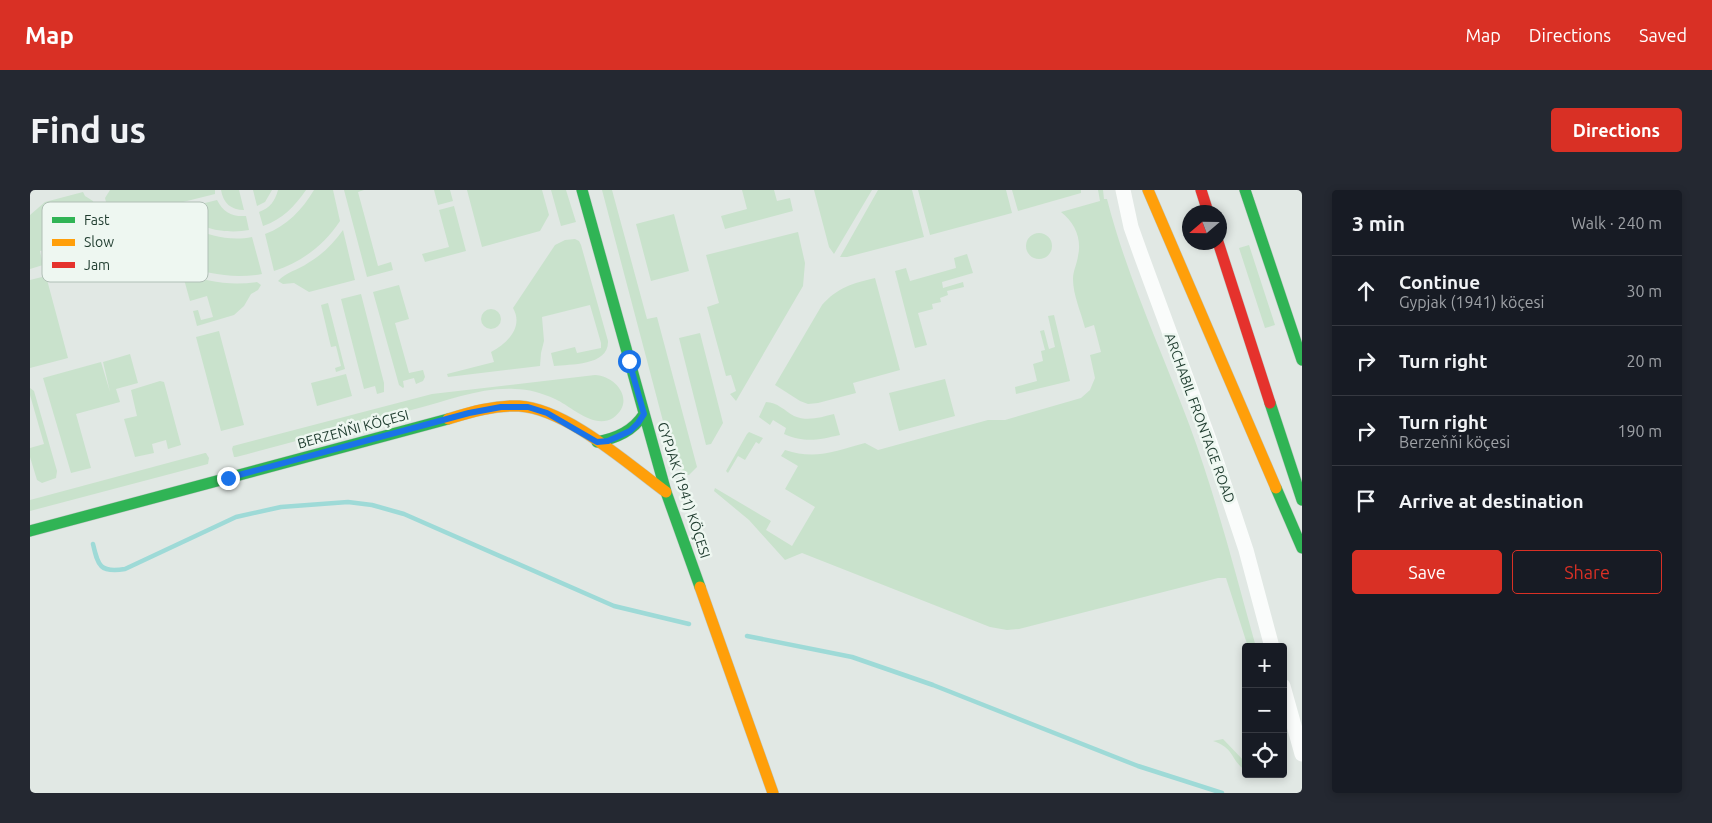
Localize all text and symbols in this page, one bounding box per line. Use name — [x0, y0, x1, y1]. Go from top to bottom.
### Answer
text: Map — [25, 22, 74, 49]
text: Map — [1465, 25, 1501, 45]
text: Directions — [1529, 25, 1611, 45]
text: Saved — [1639, 25, 1687, 45]
button: Directions — [1551, 108, 1682, 152]
text: Find us — [30, 110, 146, 150]
legend — [42, 202, 208, 282]
north arrow — [1182, 205, 1227, 250]
text: 3 min — [1352, 211, 1405, 235]
text: Fast — [84, 212, 110, 228]
text: Walk · 240 m — [1571, 214, 1662, 232]
text: Slow — [84, 234, 114, 250]
text: Jam — [84, 257, 110, 273]
text: Continue — [1399, 271, 1480, 293]
icon: ahead — [1352, 277, 1380, 305]
text: 30 m — [1626, 282, 1662, 300]
text: Gypjak (1941) köçesi — [1399, 293, 1544, 311]
street label: ARCHABIL FRONTAGE ROAD — [1162, 331, 1238, 505]
icon: right — [1352, 347, 1380, 375]
route start — [618, 350, 641, 373]
text: Turn right — [1399, 350, 1487, 372]
text: 20 m — [1626, 352, 1662, 370]
street label: BERZEŇŇI KÖÇESI — [295, 405, 410, 452]
text: Turn right — [1399, 411, 1487, 433]
icon: right — [1352, 417, 1380, 445]
street label: GYPJAK (1941) KÖÇESI — [654, 420, 715, 560]
text: 190 m — [1617, 422, 1662, 440]
text: Berzeňňi köçesi — [1399, 433, 1510, 451]
route end — [217, 467, 240, 490]
icon: arrive — [1352, 487, 1380, 515]
text: Arrive at destination — [1399, 490, 1584, 512]
button: Save — [1352, 550, 1502, 594]
button: Share — [1512, 550, 1662, 594]
map controls — [1242, 643, 1287, 778]
button: + — [1242, 643, 1287, 688]
button: − — [1242, 688, 1287, 733]
button: locate — [1242, 733, 1287, 778]

